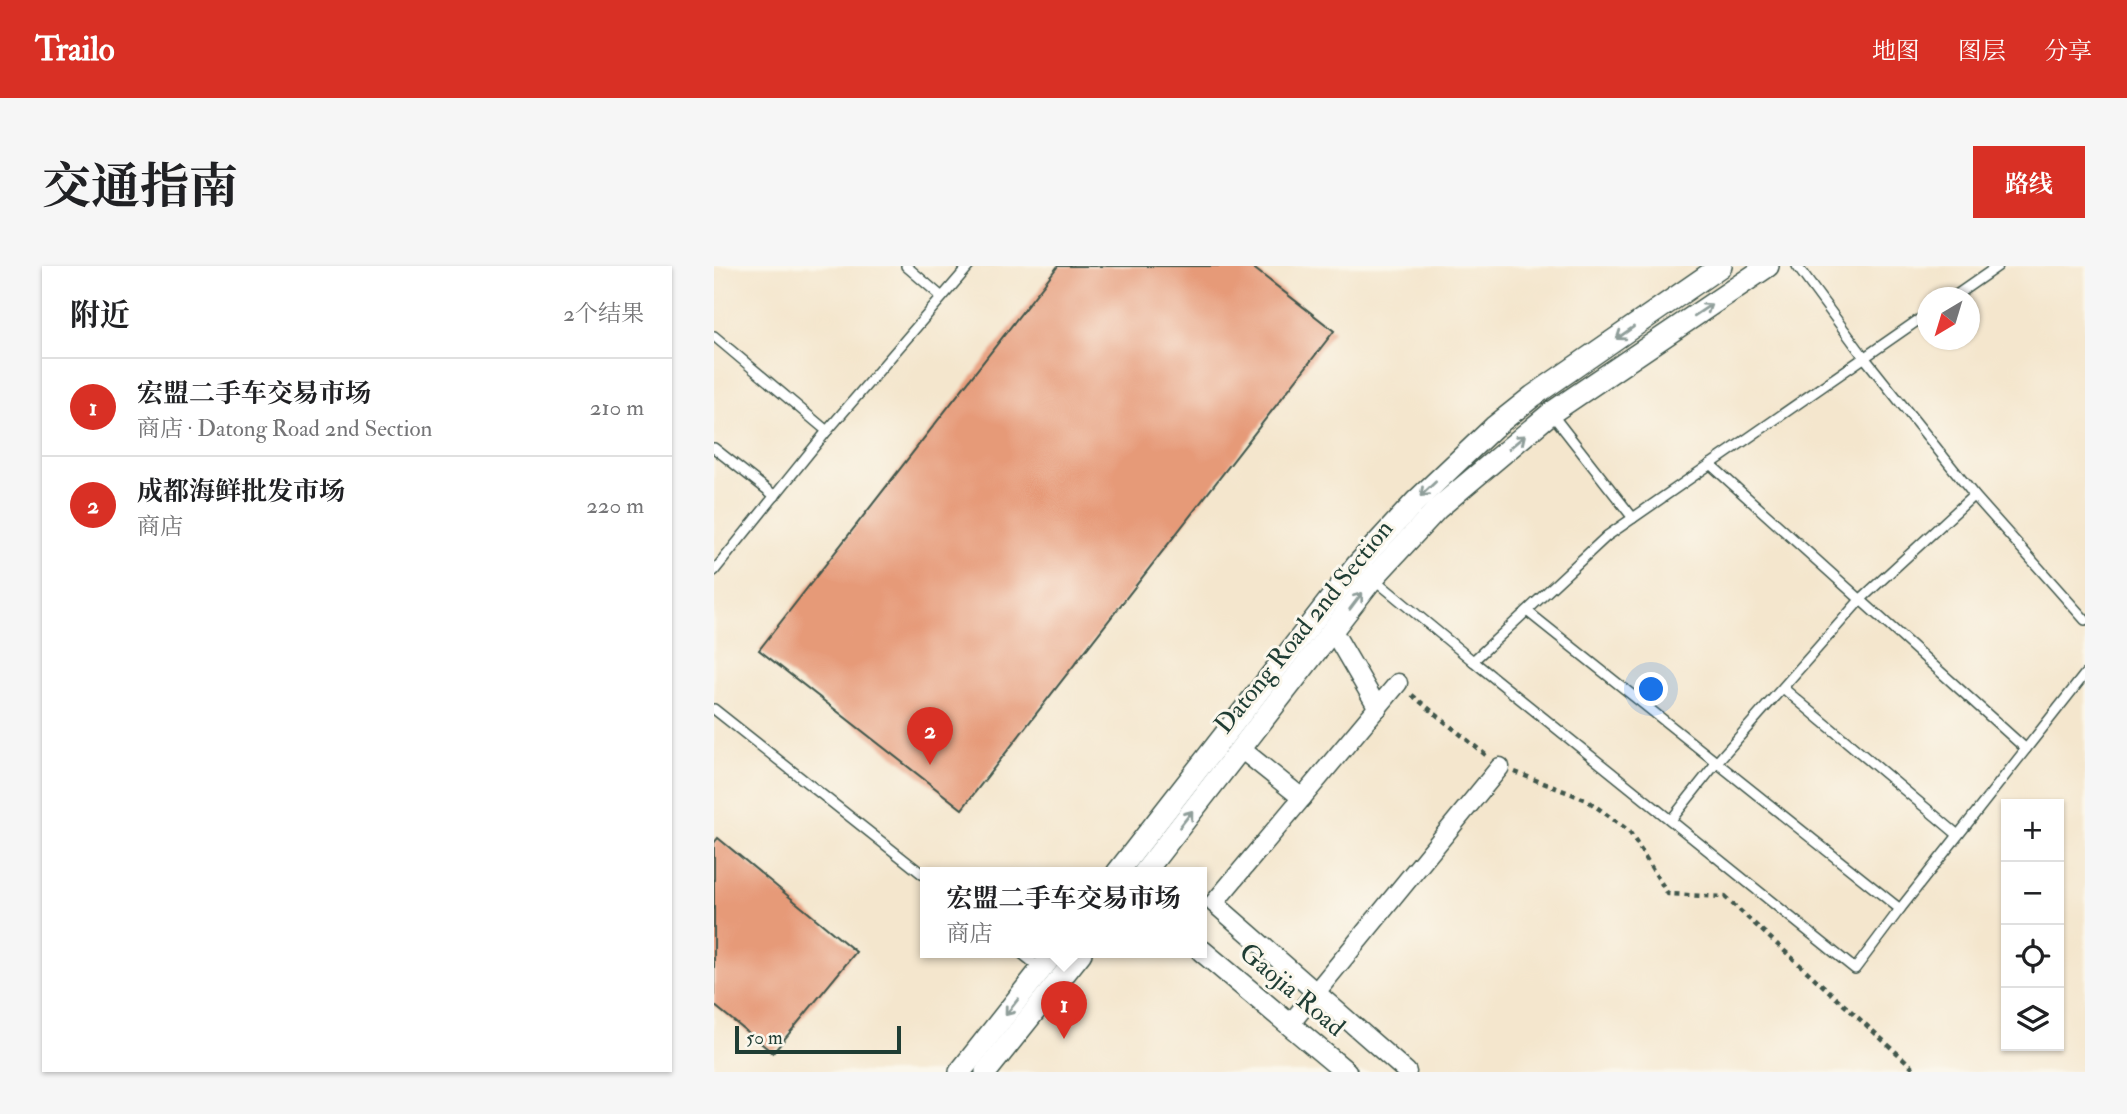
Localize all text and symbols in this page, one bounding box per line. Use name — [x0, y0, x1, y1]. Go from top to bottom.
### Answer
text: Trailo — [35, 29, 115, 70]
text: 地图 — [1872, 36, 1920, 67]
text: 图层 — [1958, 36, 2006, 67]
text: 分享 — [2044, 36, 2092, 67]
button: 路线 — [1973, 146, 2085, 218]
text: 交通指南 — [42, 157, 238, 218]
north arrow — [1917, 287, 1980, 350]
text: 附近 — [70, 297, 130, 334]
text: 2个结果 — [563, 299, 644, 328]
one-way arrow — [1693, 303, 1712, 318]
one-way arrow — [1616, 326, 1635, 340]
text: 宏盟二手车交易市场 — [137, 378, 371, 410]
text: 1 — [89, 393, 97, 422]
text: 210 m — [590, 393, 644, 422]
text: 商店 · Datong Road 2nd Section — [137, 414, 432, 443]
one-way arrow — [1508, 434, 1526, 450]
text: 成都海鲜批发市场 — [137, 476, 345, 508]
one-way arrow — [1420, 481, 1437, 498]
text: 2 — [87, 491, 99, 520]
text: 220 m — [586, 491, 644, 520]
text: 商店 — [137, 512, 183, 541]
street label: Datong Road 2nd Section — [1208, 514, 1400, 740]
one-way arrow — [1348, 592, 1363, 611]
your location — [1634, 672, 1668, 706]
pin: 2 — [907, 707, 953, 765]
map controls — [2001, 799, 2064, 1051]
button: + — [2001, 799, 2064, 862]
one-way arrow — [1178, 811, 1194, 829]
button: − — [2001, 862, 2064, 925]
popup — [920, 867, 1207, 958]
text: 宏盟二手车交易市场 — [946, 883, 1181, 915]
text: 商店 — [946, 919, 992, 948]
button: locate — [2001, 925, 2064, 988]
street label: Gaojia Road — [1232, 936, 1352, 1044]
pin: 1 — [1041, 981, 1087, 1039]
button: layers — [2001, 988, 2064, 1051]
one-way arrow — [1004, 997, 1020, 1015]
scale bar — [735, 1023, 901, 1055]
text: 50 m — [746, 1026, 783, 1050]

